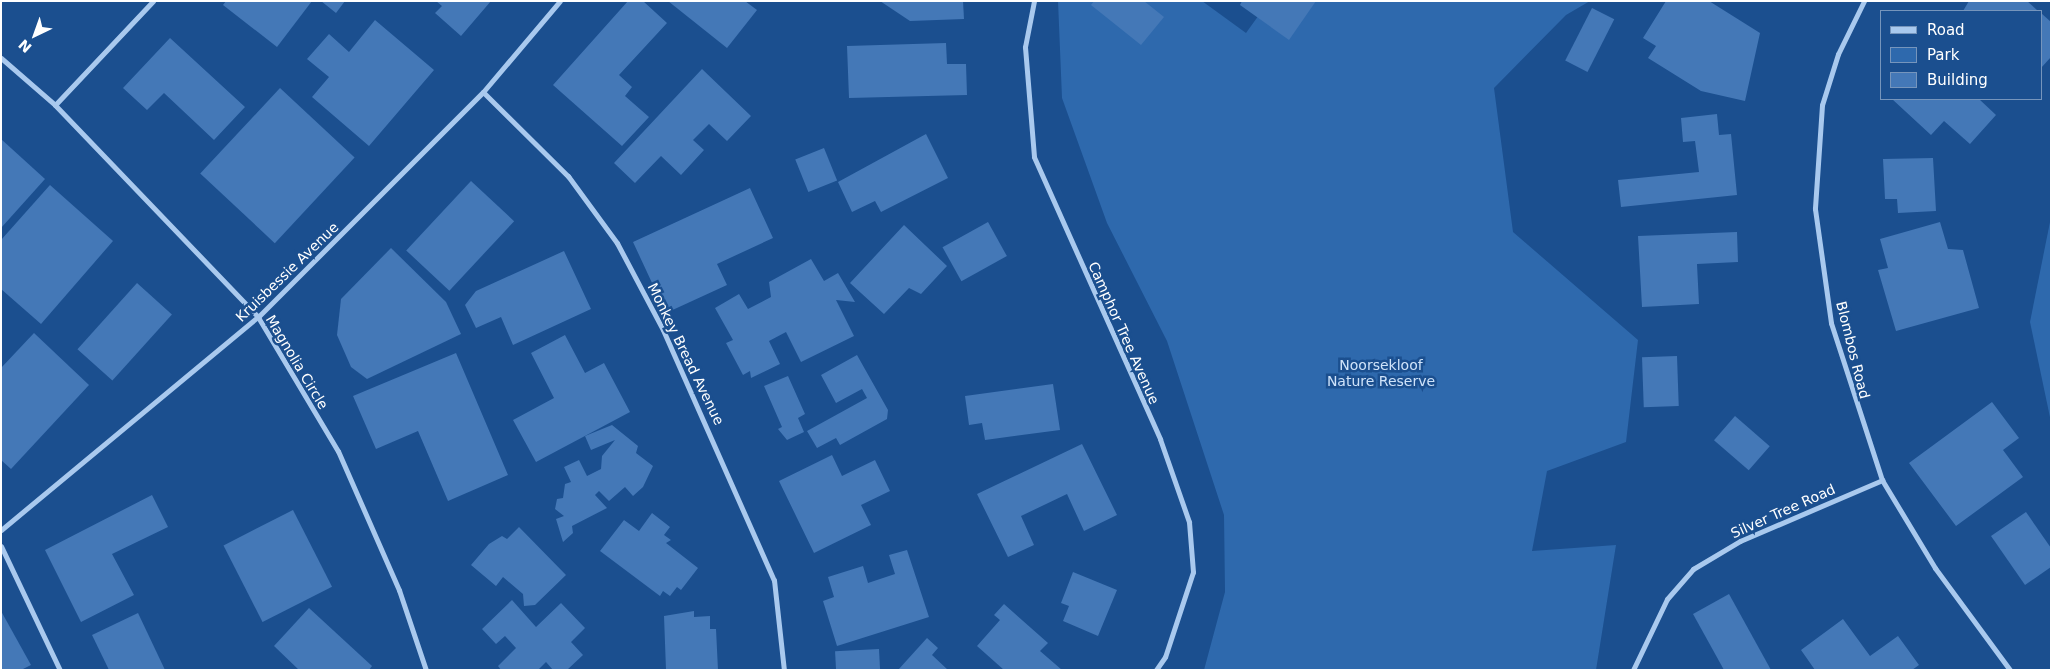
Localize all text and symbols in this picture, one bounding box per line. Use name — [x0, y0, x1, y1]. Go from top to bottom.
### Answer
north arrow — [10, 10, 60, 60]
legend — [1880, 10, 2042, 100]
text: Road — [1927, 21, 1965, 39]
text: N — [15, 36, 35, 56]
text: Park — [1927, 46, 1959, 64]
text: Building — [1927, 71, 1988, 89]
street label: Kruisbessie Avenue — [232, 219, 342, 325]
street label: Camphor Tree Avenue — [1085, 259, 1163, 407]
street label: Monkey Bread Avenue — [644, 280, 728, 428]
street label: Blombos Road — [1833, 299, 1873, 401]
street label: Magnolia Circle — [262, 312, 332, 412]
park label: Noorsekloof Nature Reserve — [1327, 357, 1435, 390]
street label: Silver Tree Road — [1728, 480, 1838, 542]

